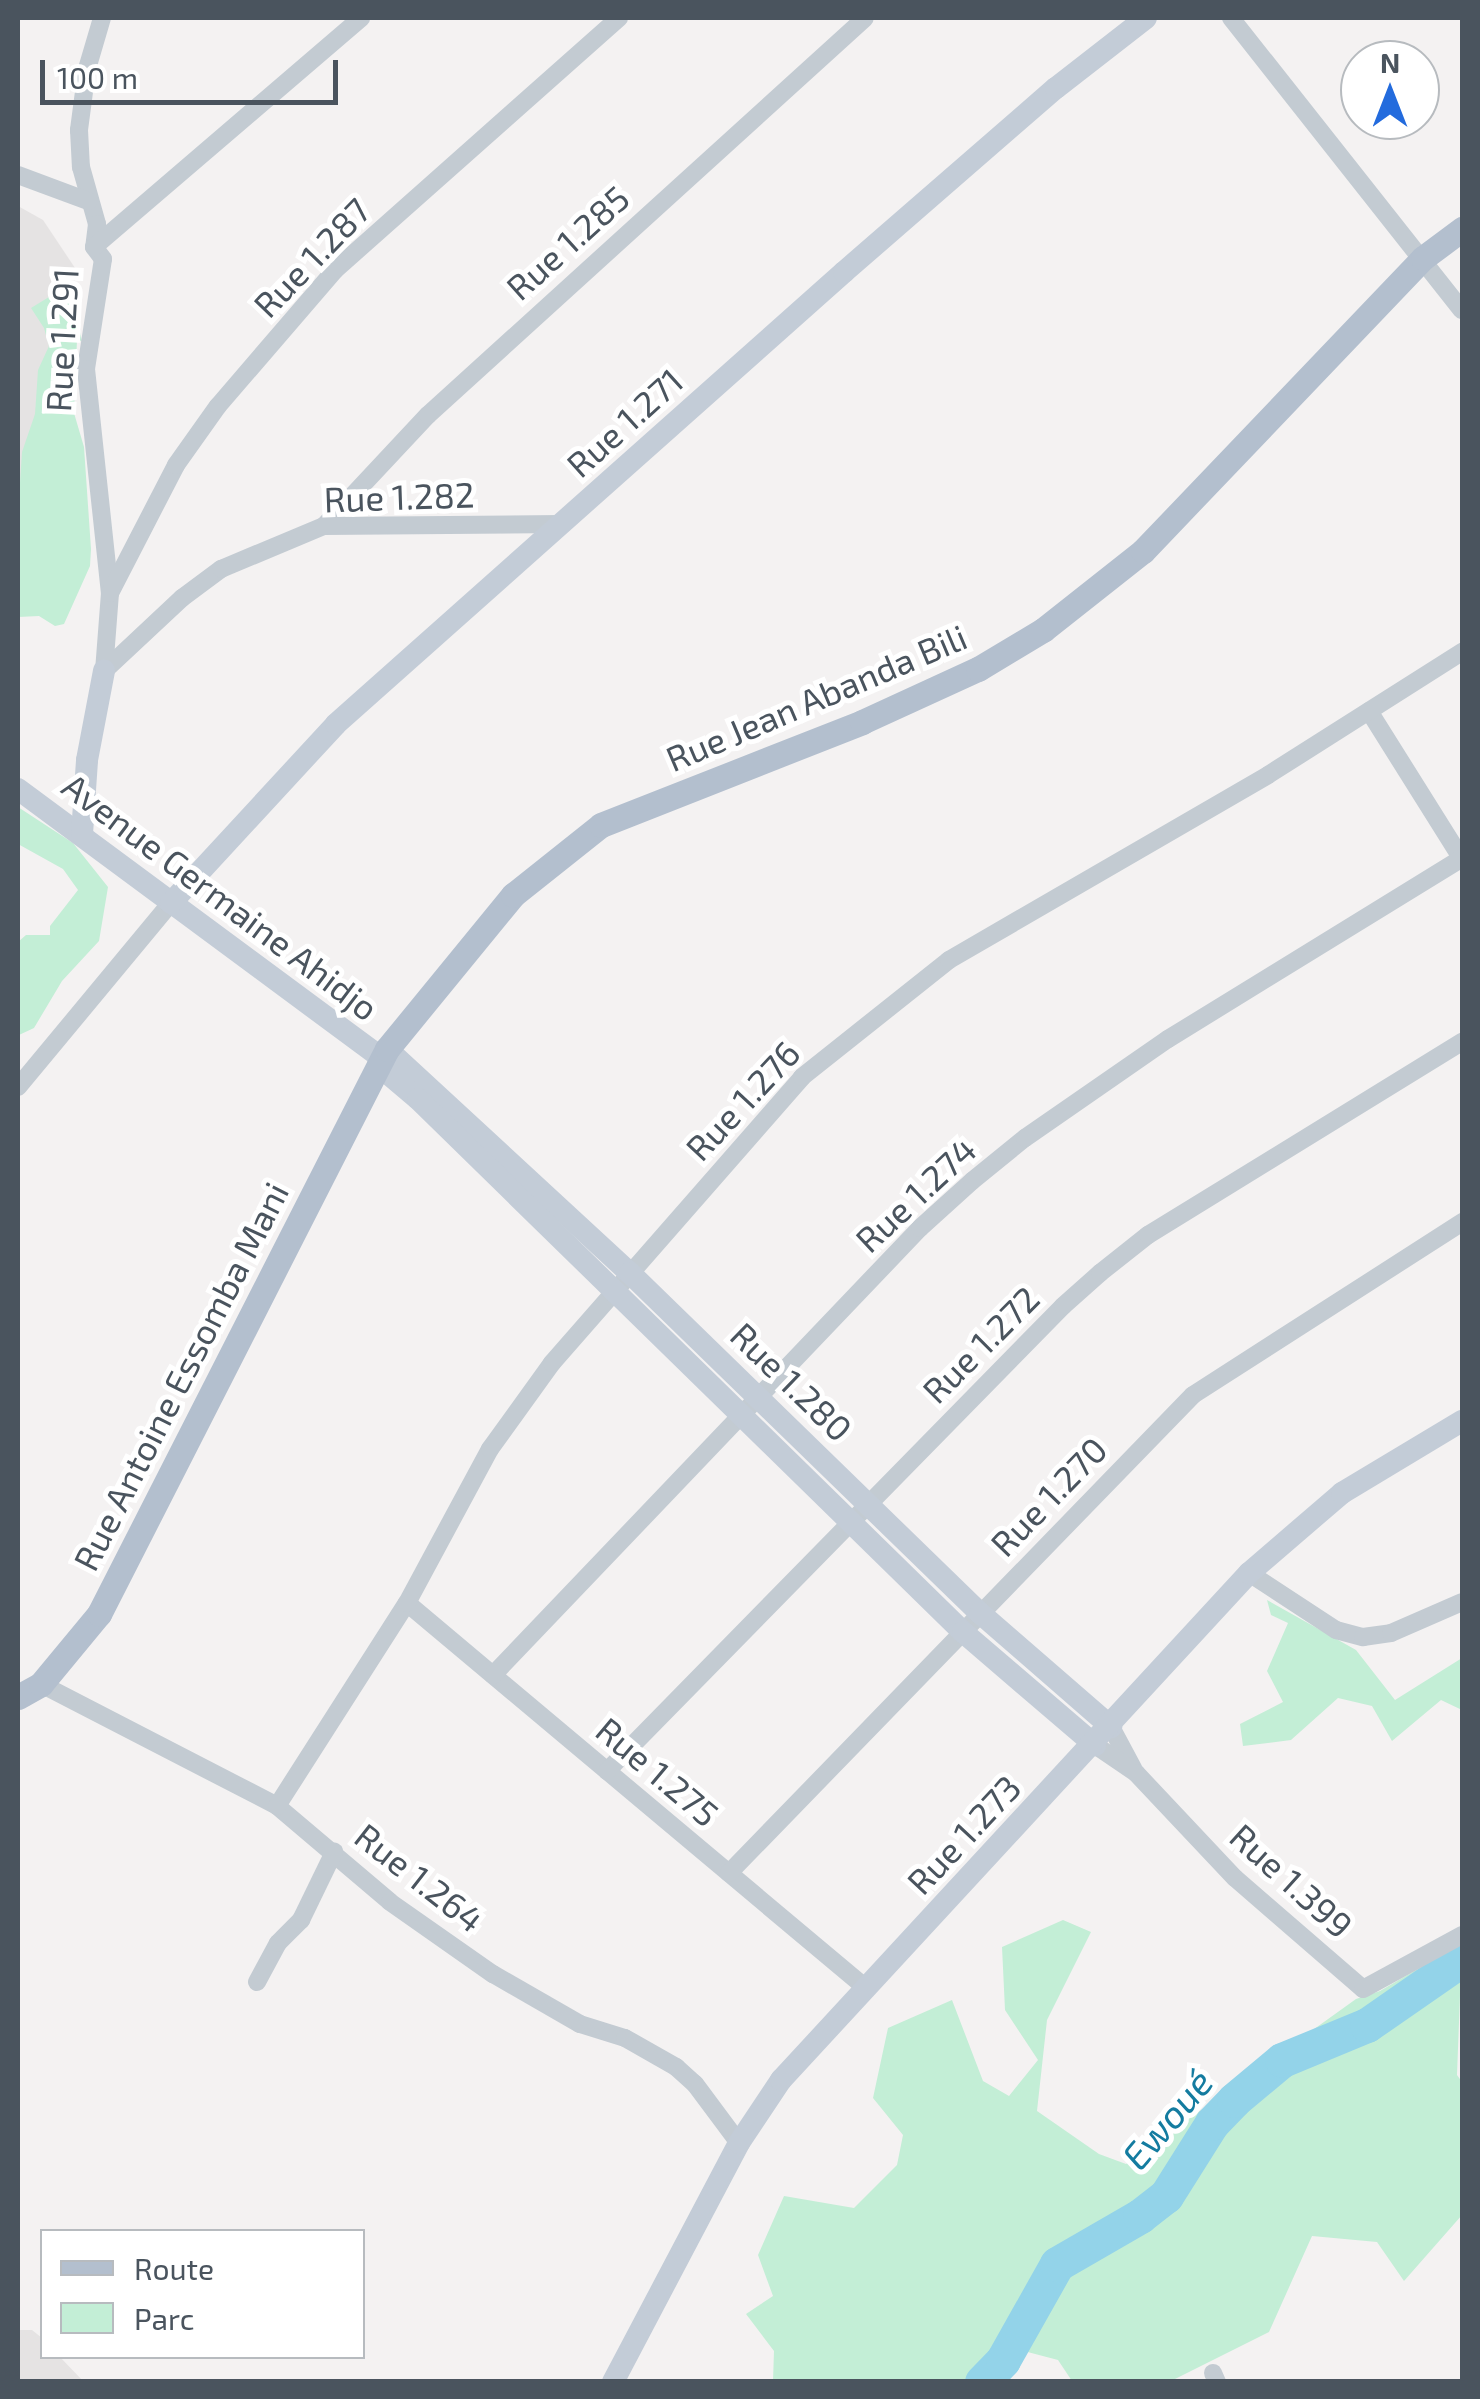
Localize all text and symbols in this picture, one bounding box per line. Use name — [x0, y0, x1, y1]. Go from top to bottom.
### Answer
scale bar — [45, 40, 342, 102]
north arrow — [1340, 40, 1440, 140]
text: N — [1380, 45, 1400, 79]
text: 100 m — [57, 59, 138, 95]
street label: Rue 1.285 — [497, 176, 637, 308]
street label: Rue 1.287 — [244, 189, 378, 325]
street label: Rue 1.291 — [36, 267, 86, 413]
street label: Rue 1.271 — [557, 359, 691, 485]
street label: Rue 1.282 — [323, 472, 475, 520]
street label: Rue Jean Abanda Bili — [659, 614, 973, 780]
street label: Avenue Germaine Ahidjo — [55, 763, 387, 1029]
street label: Rue 1.276 — [676, 1032, 808, 1168]
street label: Rue 1.274 — [846, 1128, 984, 1260]
street label: Rue Antoine Essomba Mani — [64, 1175, 296, 1577]
street label: Rue 1.272 — [913, 1277, 1047, 1411]
street label: Rue 1.280 — [723, 1313, 861, 1449]
street label: Rue 1.270 — [981, 1428, 1115, 1564]
street label: Rue 1.275 — [588, 1708, 728, 1834]
street label: Rue 1.273 — [897, 1766, 1029, 1902]
street label: Rue 1.264 — [347, 1814, 493, 1940]
street label: Rue 1.399 — [1222, 1814, 1362, 1946]
water label: Ewoué — [1112, 2060, 1222, 2178]
legend — [40, 2229, 365, 2359]
text: Route — [134, 2250, 214, 2286]
text: Parc — [134, 2300, 194, 2336]

